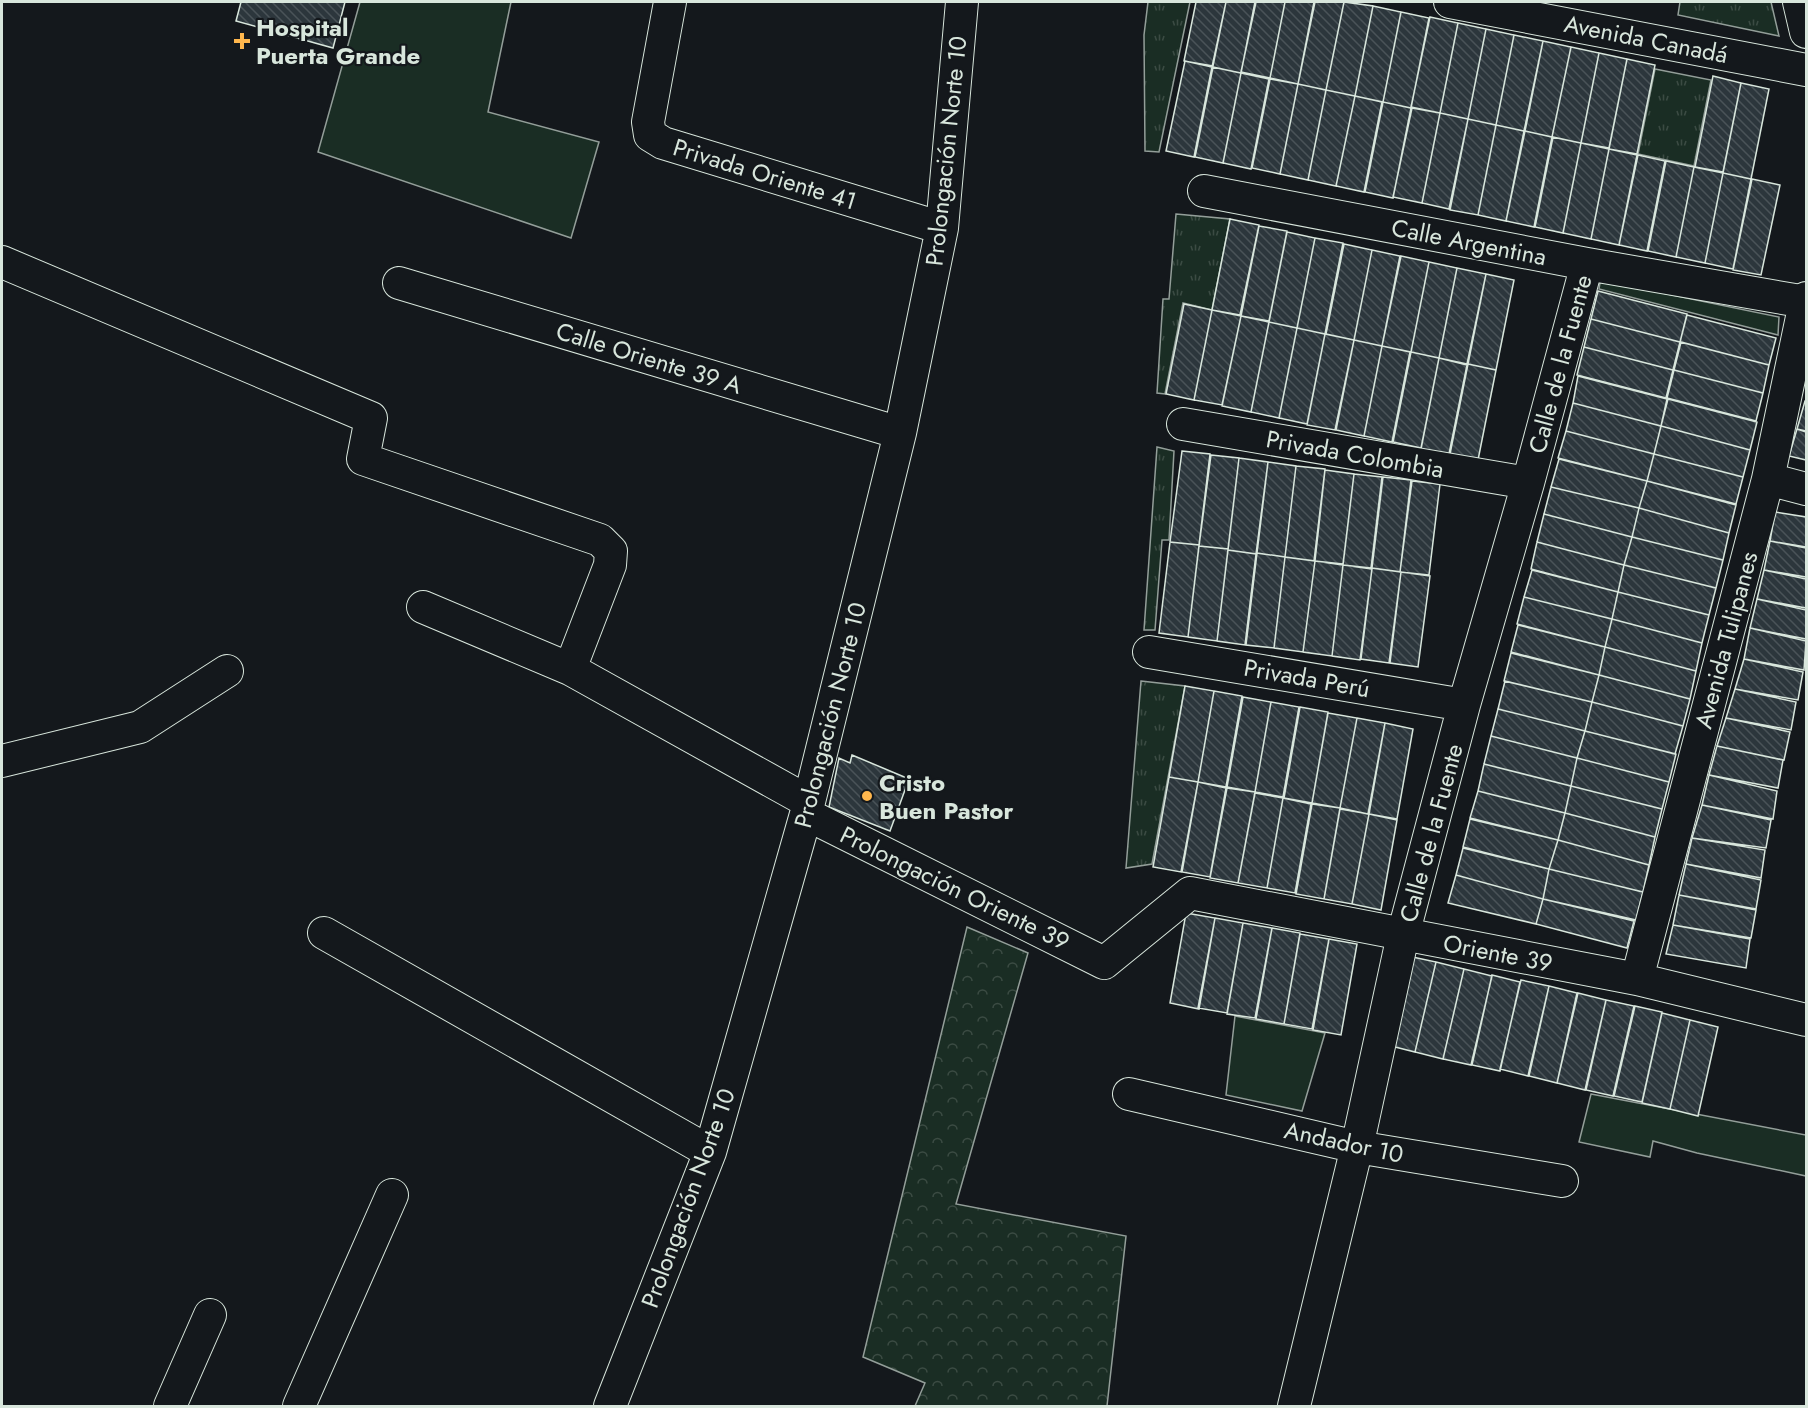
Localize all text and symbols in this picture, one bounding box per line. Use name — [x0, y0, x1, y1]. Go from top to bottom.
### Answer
street label: Avenida Canadá — [1561, 6, 1731, 72]
place label: Hospital Puerta Grande — [256, 10, 420, 73]
marker: Hospital Puerta Grande — [233, 32, 251, 50]
street label: Prolongación Norte 10 — [917, 34, 975, 268]
street label: Privada Oriente 41 — [669, 129, 861, 219]
street label: Calle Argentina — [1389, 210, 1549, 274]
street label: Calle de la Fuente — [1519, 271, 1601, 457]
street label: Calle Oriente 39 A — [552, 313, 746, 403]
street label: Privada Colombia — [1263, 421, 1447, 487]
street label: Avenida Tulipanes — [1686, 548, 1766, 732]
street label: Prolongación Norte 10 — [785, 599, 875, 831]
street label: Privada Perú — [1241, 650, 1373, 706]
street label: Calle de la Fuente — [1390, 740, 1472, 926]
place label: Cristo Buen Pastor — [879, 765, 1013, 828]
marker: Cristo Buen Pastor — [860, 789, 874, 803]
street label: Prolongación Oriente 39 — [834, 817, 1076, 959]
street label: Oriente 39 — [1440, 925, 1556, 981]
street label: Prolongación Norte 10 — [632, 1083, 744, 1313]
street label: Andador 10 — [1281, 1112, 1407, 1172]

